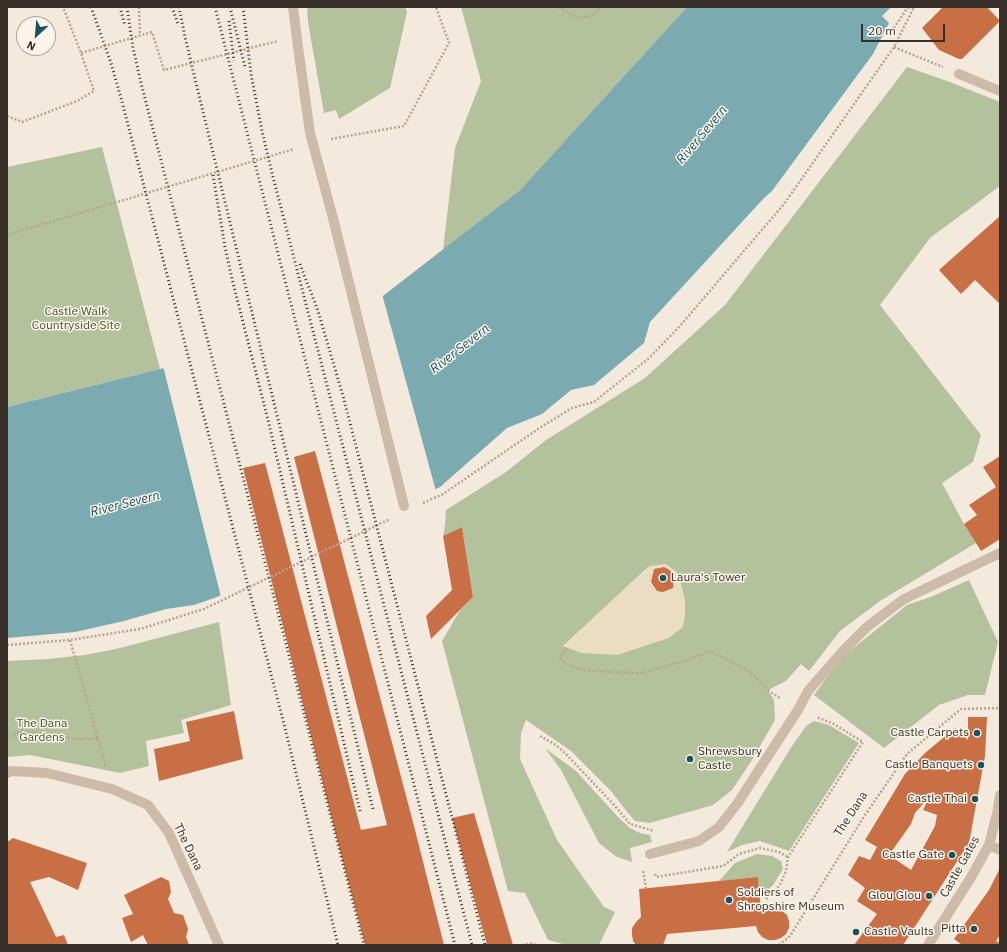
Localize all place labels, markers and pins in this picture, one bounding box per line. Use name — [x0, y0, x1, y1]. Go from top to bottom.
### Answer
place label: Laura's Tower — [671, 571, 745, 585]
marker: Laura's Tower — [658, 573, 668, 583]
place label: Castle Carpets — [891, 726, 969, 740]
marker: Castle Carpets — [972, 728, 982, 738]
place label: Shrewsbury Castle — [698, 745, 762, 773]
marker: Shrewsbury Castle — [685, 754, 695, 764]
place label: Castle Banquets — [885, 758, 973, 772]
marker: Castle Banquets — [976, 760, 986, 770]
place label: Castle Thai — [907, 792, 967, 806]
marker: Castle Thai — [970, 794, 980, 804]
place label: Castle Gate — [882, 848, 944, 862]
marker: Castle Gate — [947, 850, 957, 860]
place label: Soldiers of Shropshire Museum — [737, 886, 845, 914]
place label: Glou Glou — [868, 889, 921, 903]
marker: Glou Glou — [924, 891, 934, 901]
marker: Soldiers of Shropshire Museum — [724, 895, 734, 905]
place label: Pitta — [941, 922, 966, 936]
marker: Pitta — [969, 924, 979, 934]
place label: Castle Vaults — [864, 925, 934, 939]
marker: Castle Vaults — [851, 927, 861, 937]

